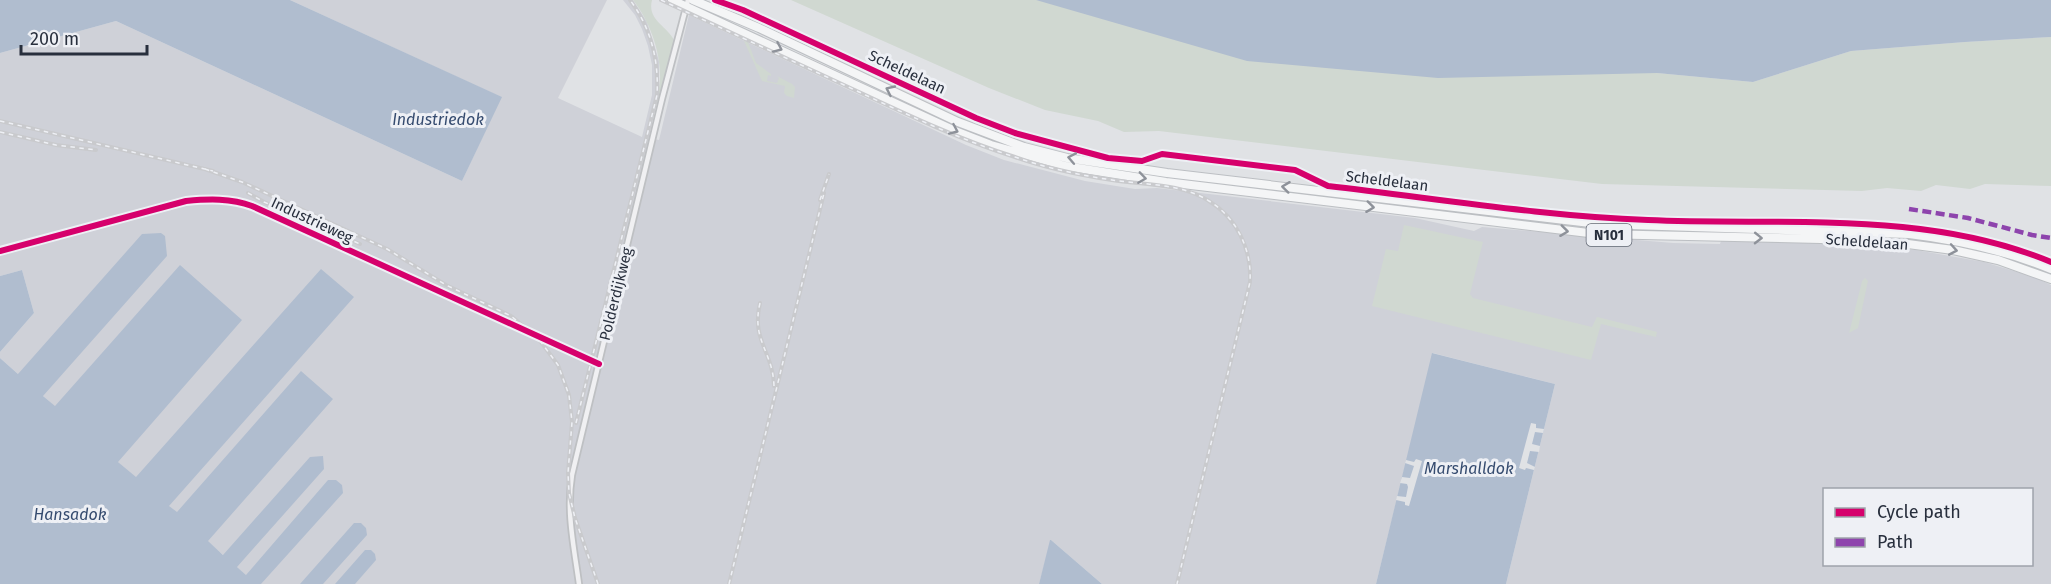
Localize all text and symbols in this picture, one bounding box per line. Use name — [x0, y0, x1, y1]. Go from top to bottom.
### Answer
scale bar — [21, 18, 147, 56]
text: 200 m — [30, 28, 79, 50]
one-way arrow — [771, 40, 782, 52]
street label: Scheldelaan — [866, 46, 948, 98]
one-way arrow — [885, 86, 896, 98]
water label: Industriedok — [392, 110, 484, 129]
one-way arrow — [948, 123, 959, 135]
one-way arrow — [1067, 152, 1077, 165]
street label: Scheldelaan — [1345, 167, 1429, 195]
one-way arrow — [1138, 172, 1147, 184]
one-way arrow — [1281, 182, 1290, 194]
street label: Industrieweg — [268, 193, 356, 247]
one-way arrow — [1365, 200, 1375, 212]
one-way arrow — [1559, 224, 1568, 236]
road number: N101 — [1586, 224, 1632, 246]
street label: Scheldelaan — [1825, 230, 1909, 254]
one-way arrow — [1754, 232, 1763, 244]
one-way arrow — [1948, 244, 1957, 256]
street label: Polderdijkweg — [596, 245, 636, 343]
water label: Marshalldok — [1424, 459, 1514, 478]
legend — [1823, 488, 2033, 566]
text: Cycle path — [1877, 501, 1961, 523]
water label: Hansadok — [33, 505, 107, 524]
text: Path — [1877, 531, 1913, 553]

